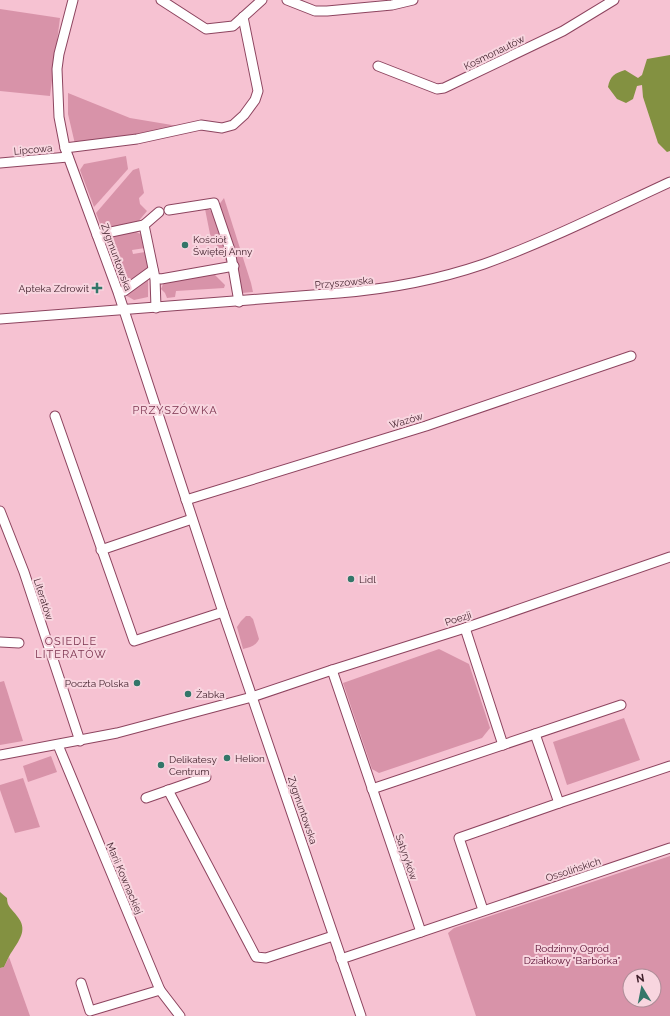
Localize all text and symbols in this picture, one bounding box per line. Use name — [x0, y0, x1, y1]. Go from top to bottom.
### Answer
street label: Kosmonautów — [462, 33, 526, 72]
street label: Lipcowa — [13, 142, 53, 157]
street label: Zygmuntowska — [99, 222, 134, 292]
place label: Kościół Świętej Anny — [193, 234, 253, 257]
marker: Kościół Świętej Anny — [180, 240, 190, 250]
street label: Przyszowska — [314, 274, 374, 291]
place label: Apteka Zdrowit — [19, 283, 90, 294]
marker: Apteka Zdrowit — [92, 283, 102, 293]
district label: PRZYSZÓWKA — [132, 403, 218, 417]
street label: Wazów — [388, 410, 424, 431]
marker: Lidl — [346, 574, 356, 584]
place label: Lidl — [359, 574, 376, 585]
street label: Literatów — [32, 577, 55, 621]
street label: Poezji — [444, 609, 473, 628]
district label: OSIEDLE LITERATÓW — [35, 635, 107, 661]
place label: Poczta Polska — [65, 678, 129, 689]
marker: Poczta Polska — [132, 678, 142, 688]
marker: Żabka — [183, 689, 193, 699]
place label: Żabka — [196, 689, 225, 700]
marker: Helion — [222, 753, 232, 763]
place label: Helion — [235, 753, 265, 764]
place label: Delikatesy Centrum — [169, 754, 217, 777]
marker: Delikatesy Centrum — [156, 760, 166, 770]
street label: Zygmuntowska — [286, 775, 319, 846]
street label: Satyryków — [393, 833, 420, 882]
street label: Marii Kownackiej — [104, 841, 145, 916]
street label: Ossolińskich — [544, 855, 602, 884]
park label: Rodzinny Ogród Działkowy "Barbórka" — [524, 943, 620, 966]
north arrow — [622, 968, 662, 1008]
text: N — [635, 972, 646, 986]

